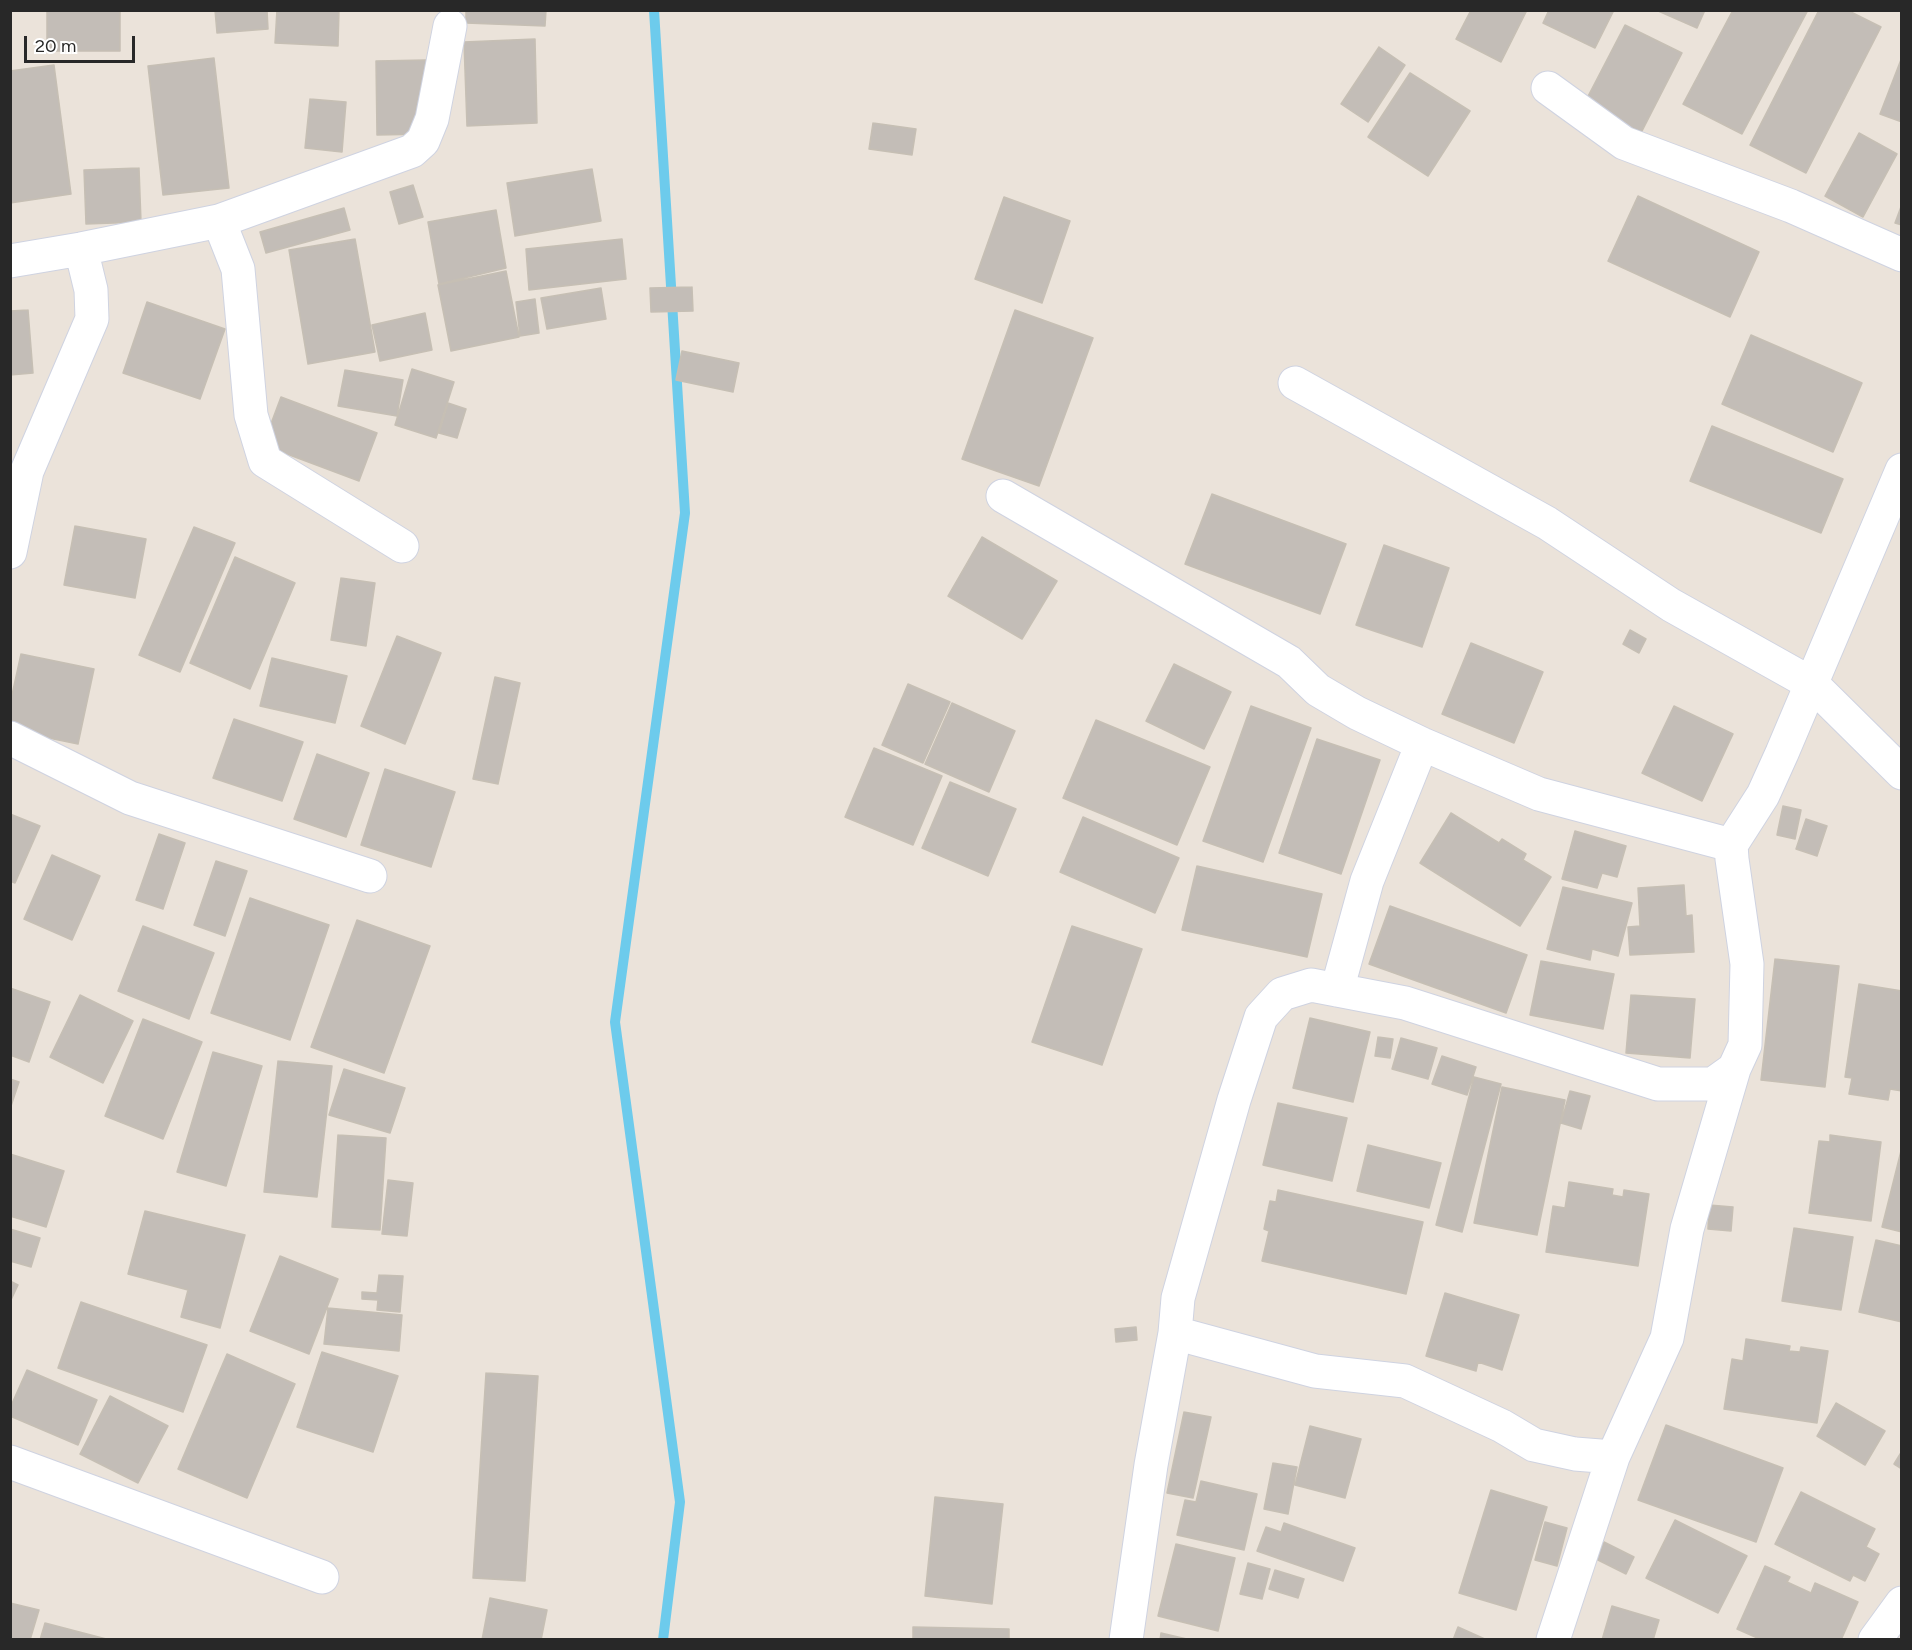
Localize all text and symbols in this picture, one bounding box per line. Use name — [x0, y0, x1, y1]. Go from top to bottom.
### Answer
scale bar — [27, 24, 138, 62]
text: 20 m — [35, 35, 76, 57]

